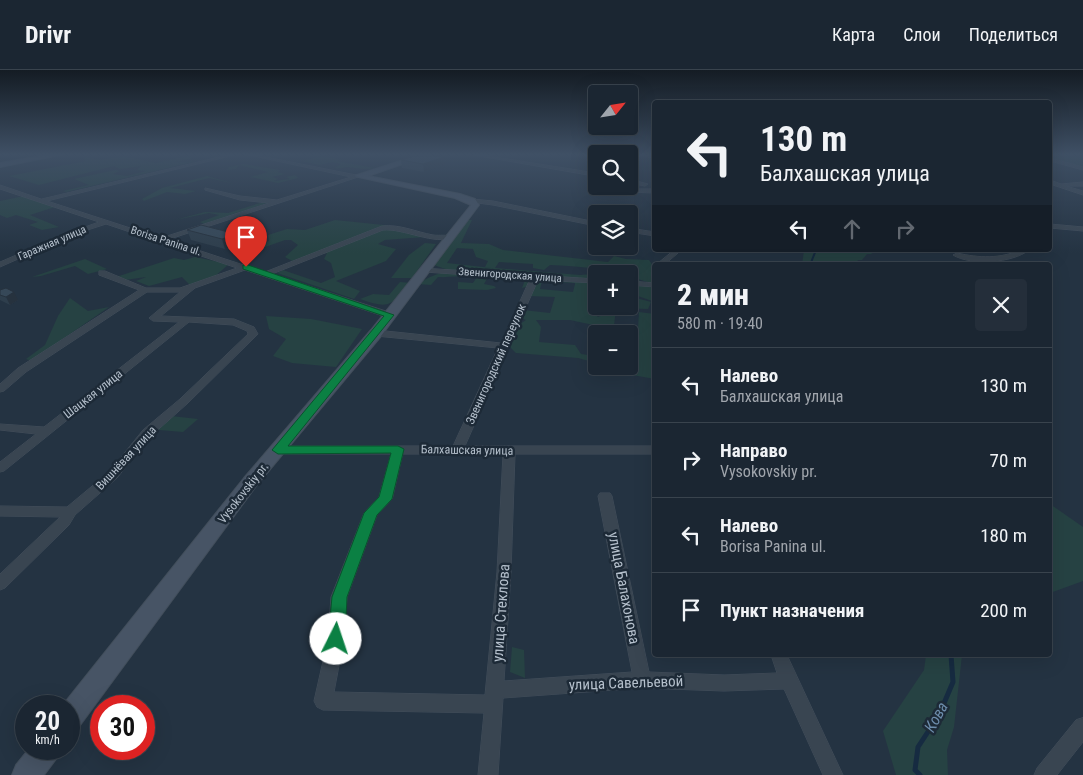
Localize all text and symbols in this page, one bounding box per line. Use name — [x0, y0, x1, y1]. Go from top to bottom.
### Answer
text: Drivr — [25, 21, 71, 49]
text: Карта — [832, 24, 875, 45]
text: Слои — [903, 24, 941, 45]
text: Поделиться — [969, 24, 1058, 45]
north arrow — [588, 85, 638, 135]
map controls — [588, 85, 638, 375]
text: 130 m — [760, 119, 847, 160]
icon: left — [677, 120, 742, 185]
button: search — [588, 145, 638, 195]
text: Балхашская улица — [760, 161, 930, 186]
button: layers — [588, 205, 638, 255]
icon: left — [785, 215, 813, 243]
icon: ahead — [838, 215, 866, 243]
icon: right — [891, 215, 919, 243]
pin — [225, 216, 267, 267]
street label: Гаражная улица — [16, 223, 88, 263]
icon: arrive — [232, 223, 260, 251]
street label: Borisa Panina ul. — [129, 224, 203, 259]
street label: Звенигородская улица — [458, 265, 562, 285]
button: + — [588, 265, 638, 315]
text: 2 мин — [677, 277, 749, 312]
button: close — [975, 279, 1027, 331]
street label: Звенигородский переулок — [463, 301, 529, 426]
text: 580 m · 19:40 — [677, 314, 763, 333]
button: − — [588, 325, 638, 375]
text: Налево — [720, 364, 778, 387]
street label: Шацкая улица — [61, 367, 125, 421]
icon: left — [677, 371, 705, 399]
text: 130 m — [980, 374, 1027, 397]
text: Балхашская улица — [720, 387, 843, 406]
street label: Вишнёвая улица — [93, 423, 159, 493]
text: Направо — [720, 439, 787, 462]
street label: Балхашская улица — [421, 442, 514, 458]
icon: right — [677, 446, 705, 474]
text: 70 m — [990, 449, 1027, 472]
street label: Vysokovskiy pr. — [215, 460, 271, 526]
text: Vysokovskiy pr. — [720, 462, 817, 481]
text: Налево — [720, 514, 778, 537]
icon: left — [677, 521, 705, 549]
text: 180 m — [980, 524, 1027, 547]
street label: улица Балахонова — [604, 530, 644, 646]
text: Borisa Panina ul. — [720, 537, 827, 556]
street label: улица Стеклова — [489, 563, 513, 663]
icon: arrive — [677, 596, 705, 624]
text: Пункт назначения — [720, 599, 864, 622]
text: 200 m — [980, 599, 1027, 622]
position arrow — [309, 612, 361, 664]
street label: улица Савельевой — [568, 672, 684, 694]
speed limit sign: 30 — [90, 695, 155, 760]
water label: Кова — [920, 699, 952, 735]
text: 20 — [35, 707, 60, 736]
text: km/h — [35, 733, 60, 747]

